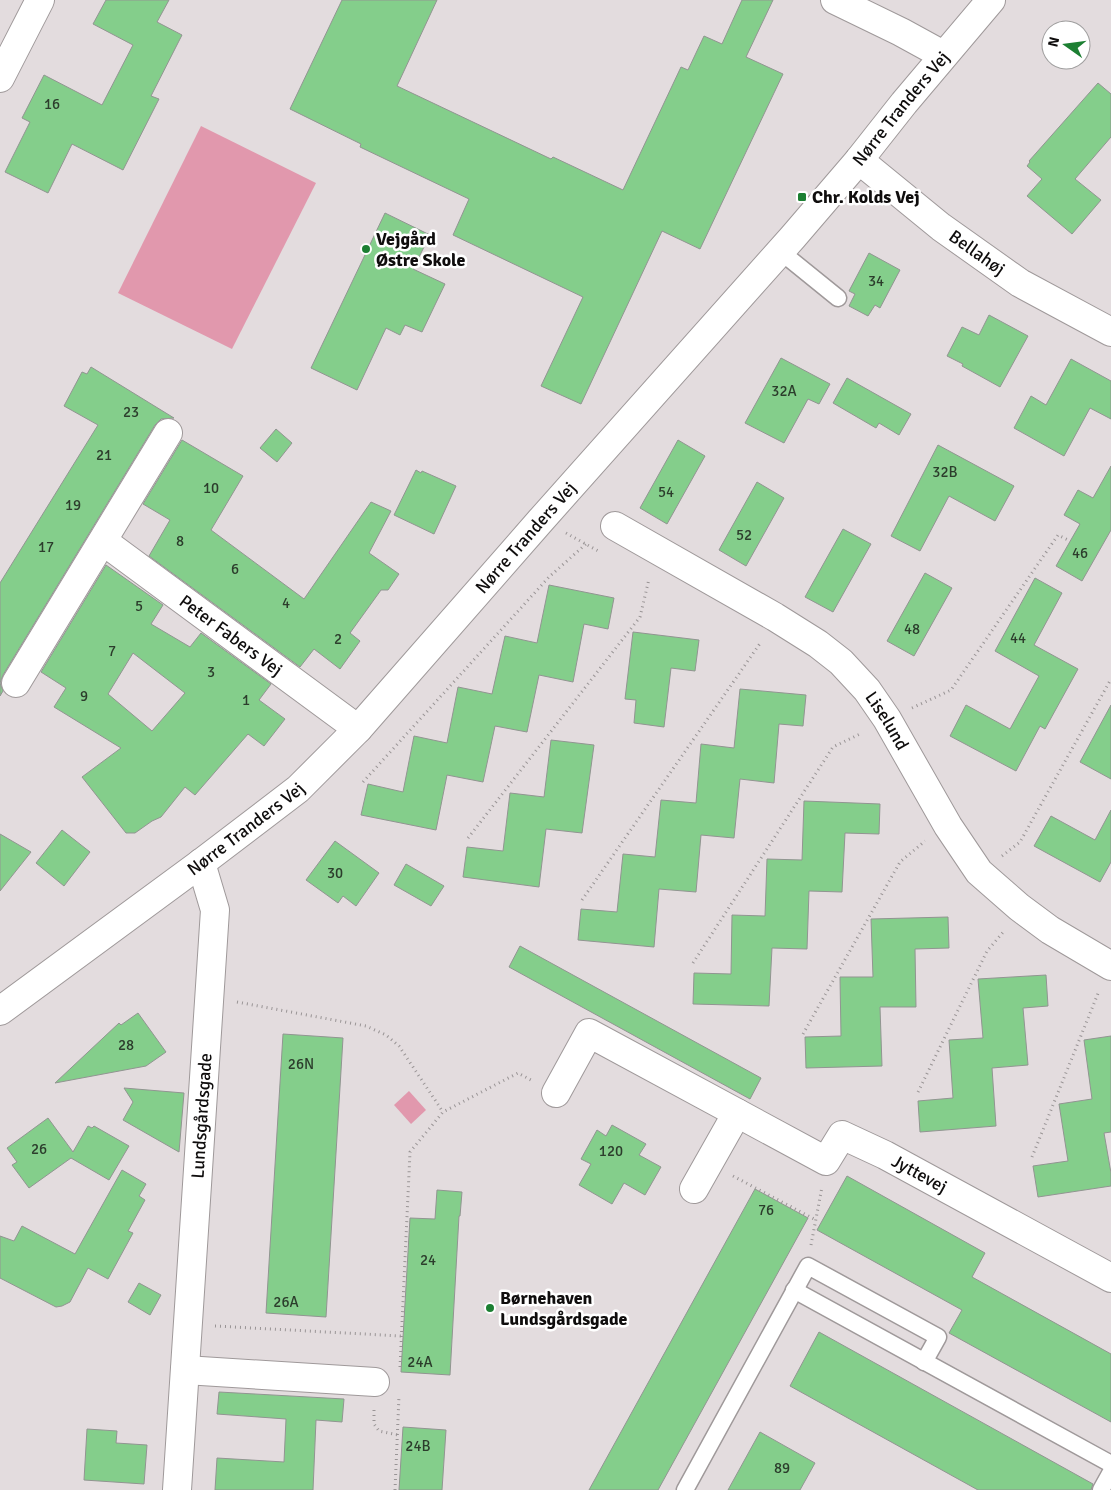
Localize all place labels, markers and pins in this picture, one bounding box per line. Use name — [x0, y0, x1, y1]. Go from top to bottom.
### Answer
place label: Chr. Kolds Vej — [812, 186, 920, 208]
marker: Chr. Kolds Vej — [796, 191, 808, 203]
place label: Vejgård Østre Skole — [376, 228, 466, 271]
marker: Vejgård Østre Skole — [360, 243, 372, 255]
place label: Børnehaven Lundsgårdsgade — [500, 1287, 628, 1330]
marker: Børnehaven Lundsgårdsgade — [484, 1302, 496, 1314]

